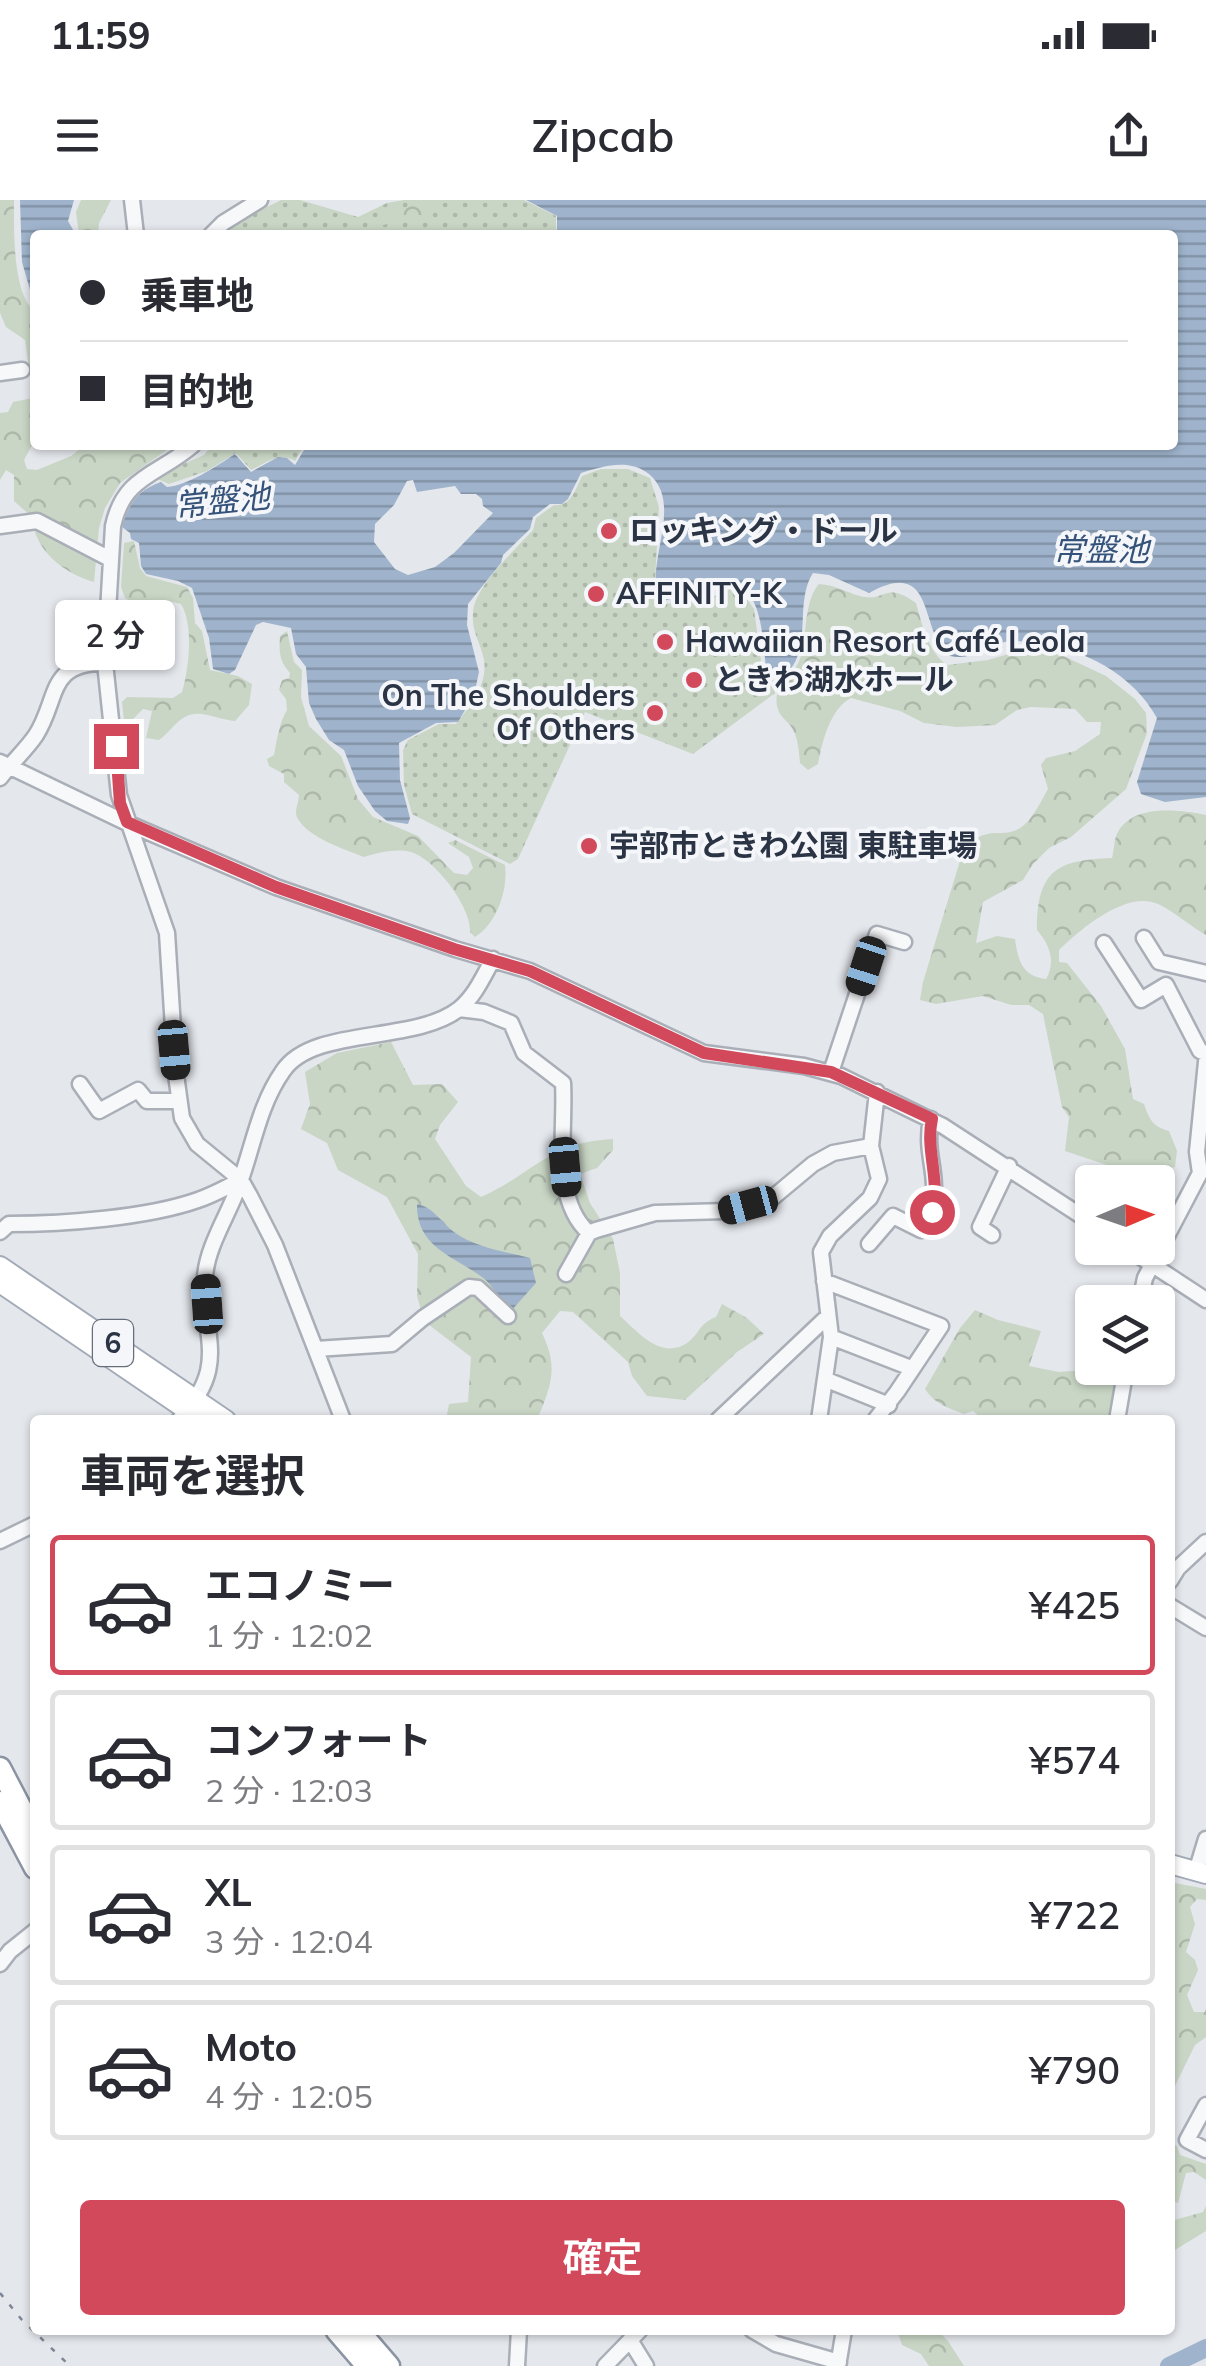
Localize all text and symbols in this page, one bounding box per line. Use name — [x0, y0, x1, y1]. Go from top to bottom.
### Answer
text: 11:59 — [50, 11, 151, 59]
text: Zipcab — [532, 107, 674, 163]
icon: menu — [50, 108, 105, 163]
icon: share — [1101, 108, 1156, 163]
text: 乗車地 — [140, 271, 254, 319]
text: 目的地 — [140, 367, 254, 415]
water label: 常盤池 — [172, 475, 275, 525]
place label: ロッキング・ドール — [629, 511, 898, 549]
marker: ロッキング・ドール — [598, 520, 620, 542]
water label: 常盤池 — [1053, 529, 1152, 569]
place label: AFFINITY-K — [616, 574, 783, 612]
marker: AFFINITY-K — [585, 583, 607, 605]
callout: 2 分 — [56, 601, 176, 671]
text: 2 分 — [85, 615, 145, 655]
place label: Hawaiian Resort Café Leola — [685, 622, 1085, 660]
marker: Hawaiian Resort Café Leola — [654, 631, 676, 653]
place label: ときわ湖水ホール — [714, 660, 954, 698]
marker: ときわ湖水ホール — [683, 669, 705, 691]
place label: On The Shoulders Of Others — [381, 676, 635, 748]
marker: On The Shoulders Of Others — [644, 702, 666, 724]
route end — [94, 724, 139, 769]
place label: 宇部市ときわ公園 東駐車場 — [609, 826, 977, 864]
marker: 宇部市ときわ公園 東駐車場 — [578, 835, 600, 857]
car — [842, 933, 890, 999]
car — [156, 1019, 192, 1081]
car — [547, 1136, 583, 1198]
north arrow — [1075, 1165, 1175, 1265]
map controls — [1075, 1165, 1175, 1385]
car — [715, 1183, 781, 1227]
route start — [910, 1190, 955, 1235]
car — [190, 1273, 224, 1335]
button: layers — [1075, 1285, 1175, 1385]
road number: 6 — [93, 1320, 133, 1366]
text: 車両を選択 — [80, 1447, 305, 1503]
icon: car — [85, 1560, 175, 1650]
text: エコノミー — [205, 1561, 395, 1609]
text: ¥425 — [1029, 1581, 1120, 1629]
text: 1 分 · 12:02 — [205, 1615, 373, 1655]
icon: car — [85, 1715, 175, 1805]
text: コンフォート — [205, 1716, 432, 1764]
text: ¥574 — [1029, 1736, 1120, 1784]
text: 2 分 · 12:03 — [205, 1770, 373, 1810]
text: XL — [205, 1868, 252, 1916]
icon: car — [85, 1870, 175, 1960]
text: ¥722 — [1029, 1891, 1120, 1939]
text: 3 分 · 12:04 — [205, 1921, 373, 1961]
text: Moto — [205, 2023, 297, 2071]
icon: car — [85, 2025, 175, 2115]
text: ¥790 — [1029, 2046, 1120, 2094]
text: 4 分 · 12:05 — [205, 2076, 373, 2116]
button: 確定 — [80, 2200, 1125, 2315]

